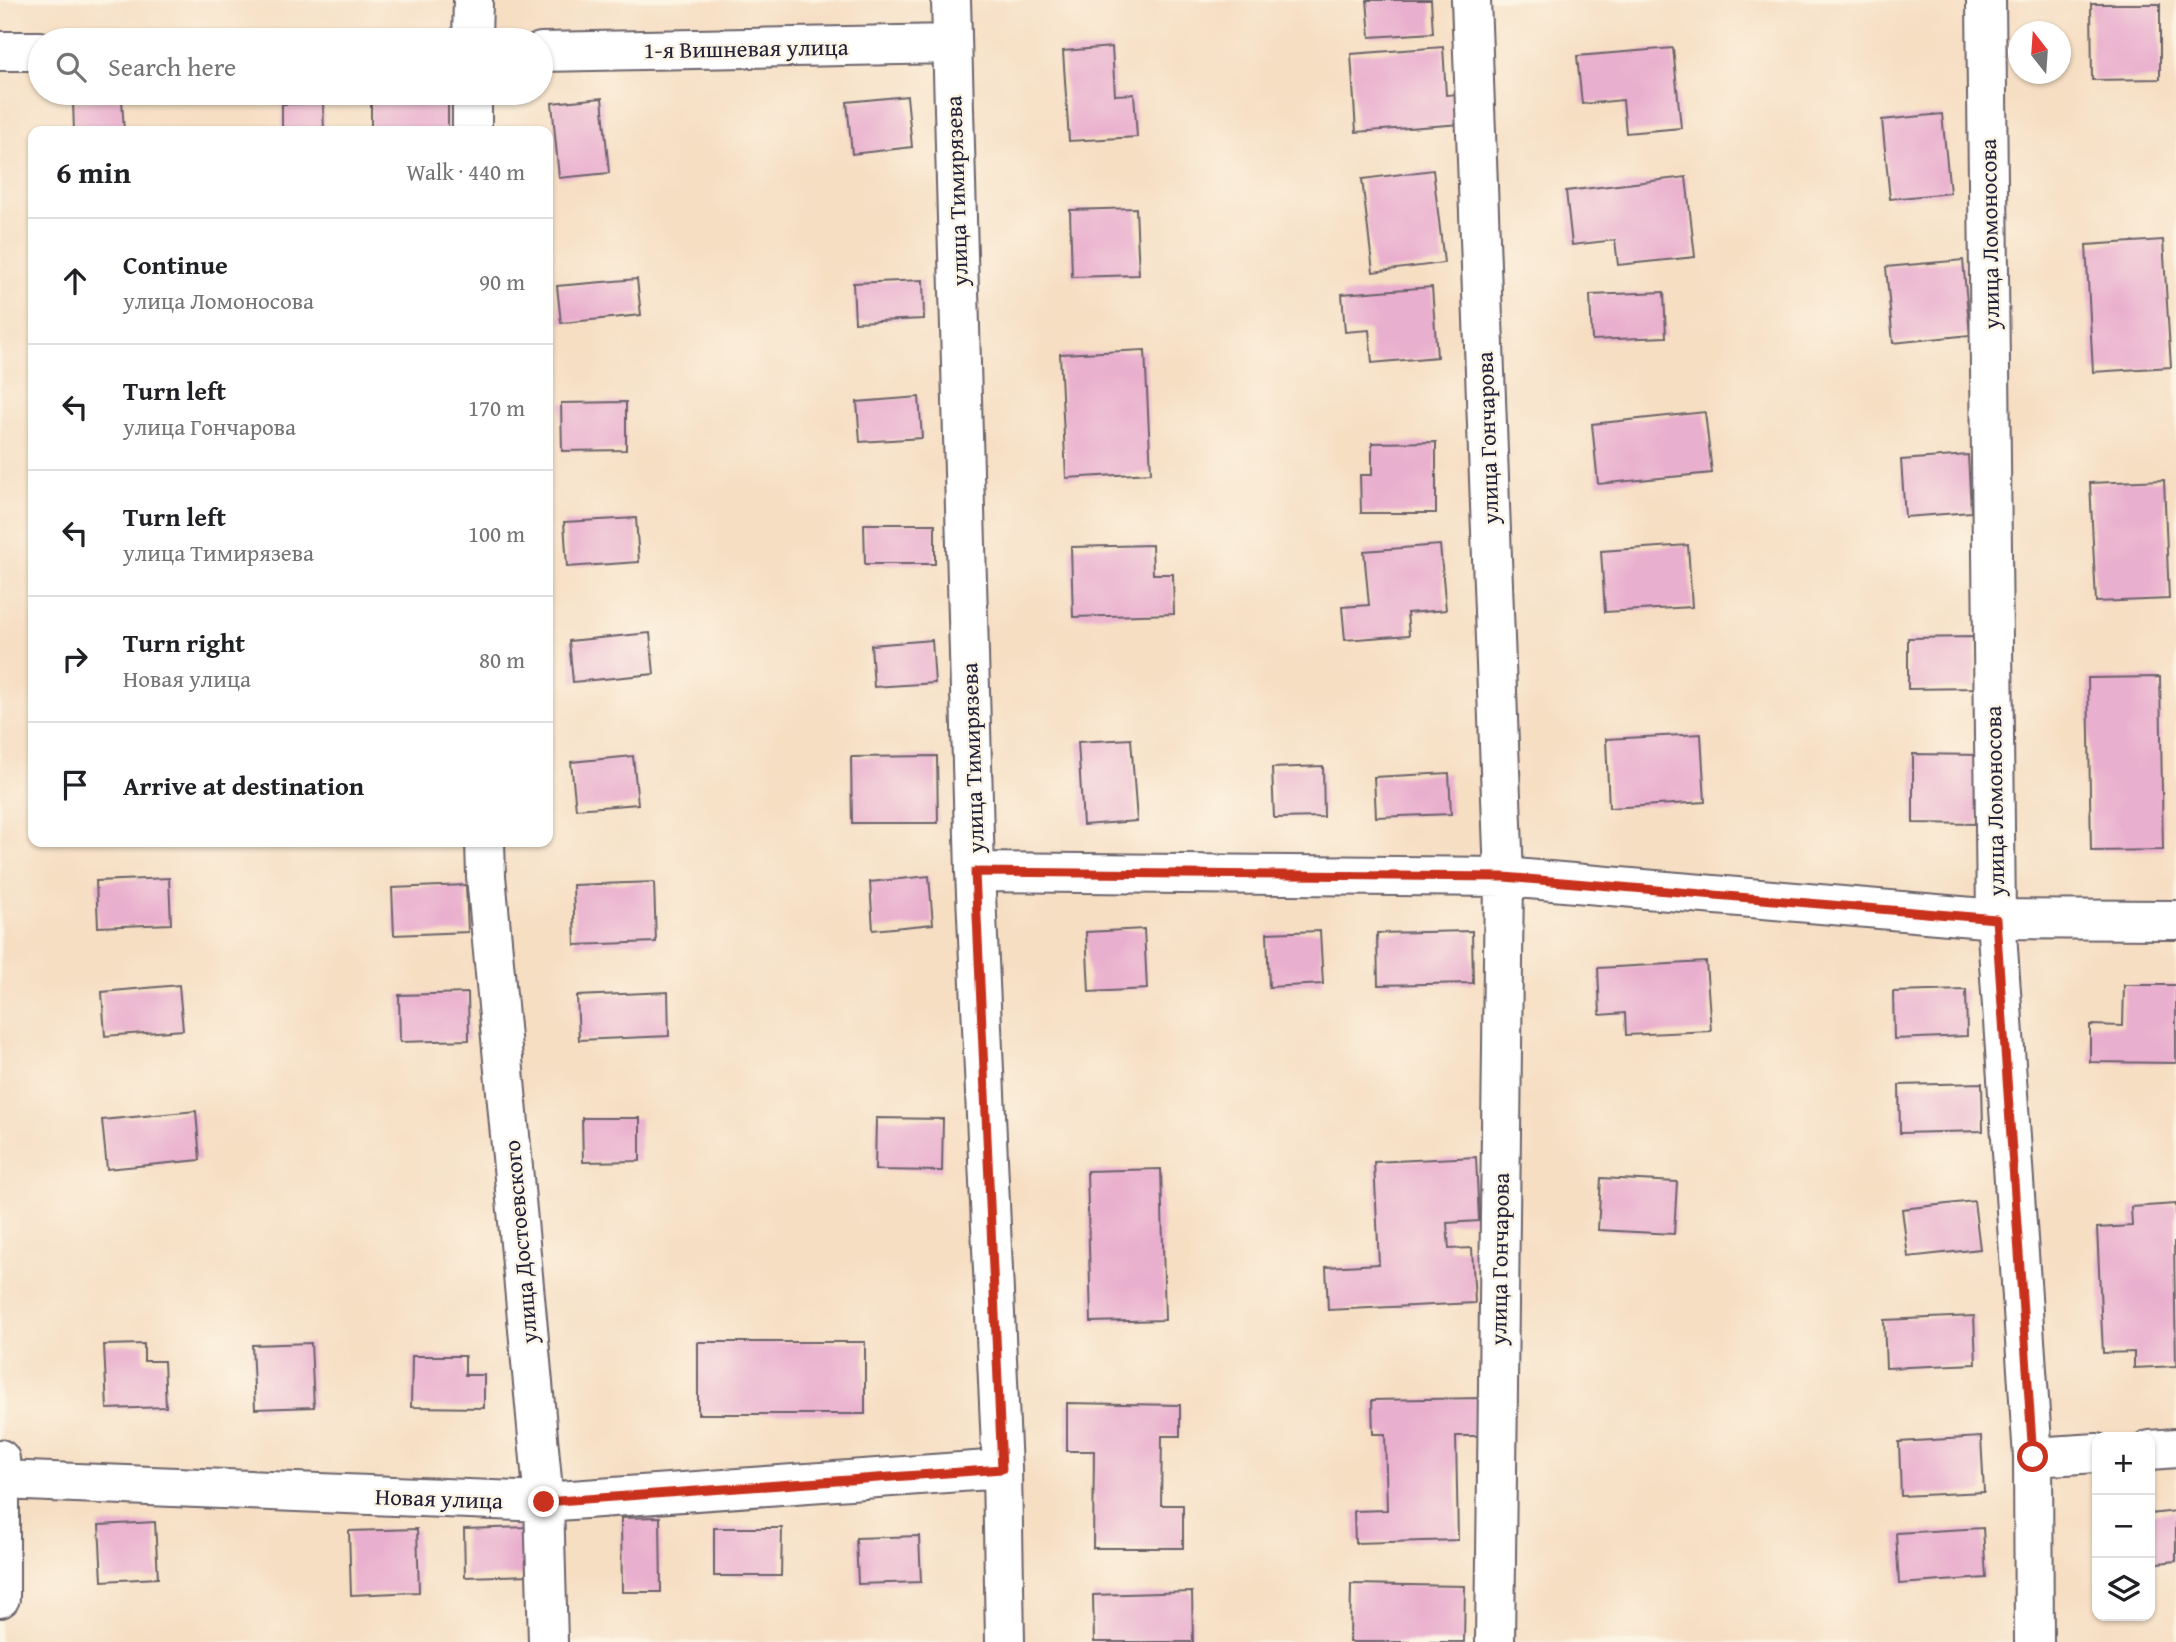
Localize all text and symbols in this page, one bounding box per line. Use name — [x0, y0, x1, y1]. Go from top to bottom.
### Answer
north arrow — [2008, 21, 2071, 84]
search box — [28, 28, 553, 105]
street label: 1-я Вишневая улица — [643, 30, 849, 66]
text: Search here — [108, 47, 236, 86]
icon: search — [52, 48, 90, 86]
street label: улица Тимирязева — [936, 95, 976, 288]
street label: улица Ломоносова — [1971, 138, 2007, 331]
text: 6 min — [56, 150, 131, 194]
text: Walk · 440 m — [406, 155, 525, 188]
text: Continue — [123, 245, 228, 284]
icon: ahead — [56, 262, 94, 300]
text: 90 m — [479, 265, 525, 298]
text: улица Ломоносова — [123, 284, 314, 317]
street label: улица Гончарова — [1467, 351, 1507, 526]
text: Turn left — [123, 371, 226, 410]
icon: left — [56, 388, 94, 426]
text: 170 m — [468, 391, 525, 424]
text: улица Гончарова — [123, 410, 296, 443]
text: Turn left — [123, 497, 226, 536]
icon: left — [56, 514, 94, 552]
text: 100 m — [468, 517, 525, 550]
text: улица Тимирязева — [123, 536, 314, 569]
text: Turn right — [123, 623, 245, 662]
icon: right — [56, 640, 94, 678]
text: 80 m — [479, 643, 525, 676]
text: Новая улица — [123, 662, 251, 695]
street label: улица Тимирязева — [952, 662, 992, 855]
street label: улица Ломоносова — [1976, 705, 2012, 898]
icon: arrive — [56, 766, 94, 804]
text: Arrive at destination — [123, 766, 364, 805]
street label: улица Достоевского — [495, 1139, 545, 1346]
street label: улица Гончарова — [1481, 1172, 1517, 1347]
map controls — [2092, 1432, 2155, 1621]
button: + — [2092, 1432, 2155, 1495]
route start — [2017, 1441, 2048, 1472]
street label: Новая улица — [374, 1479, 504, 1517]
route end — [528, 1486, 559, 1517]
button: − — [2092, 1495, 2155, 1558]
button: layers — [2092, 1558, 2155, 1621]

